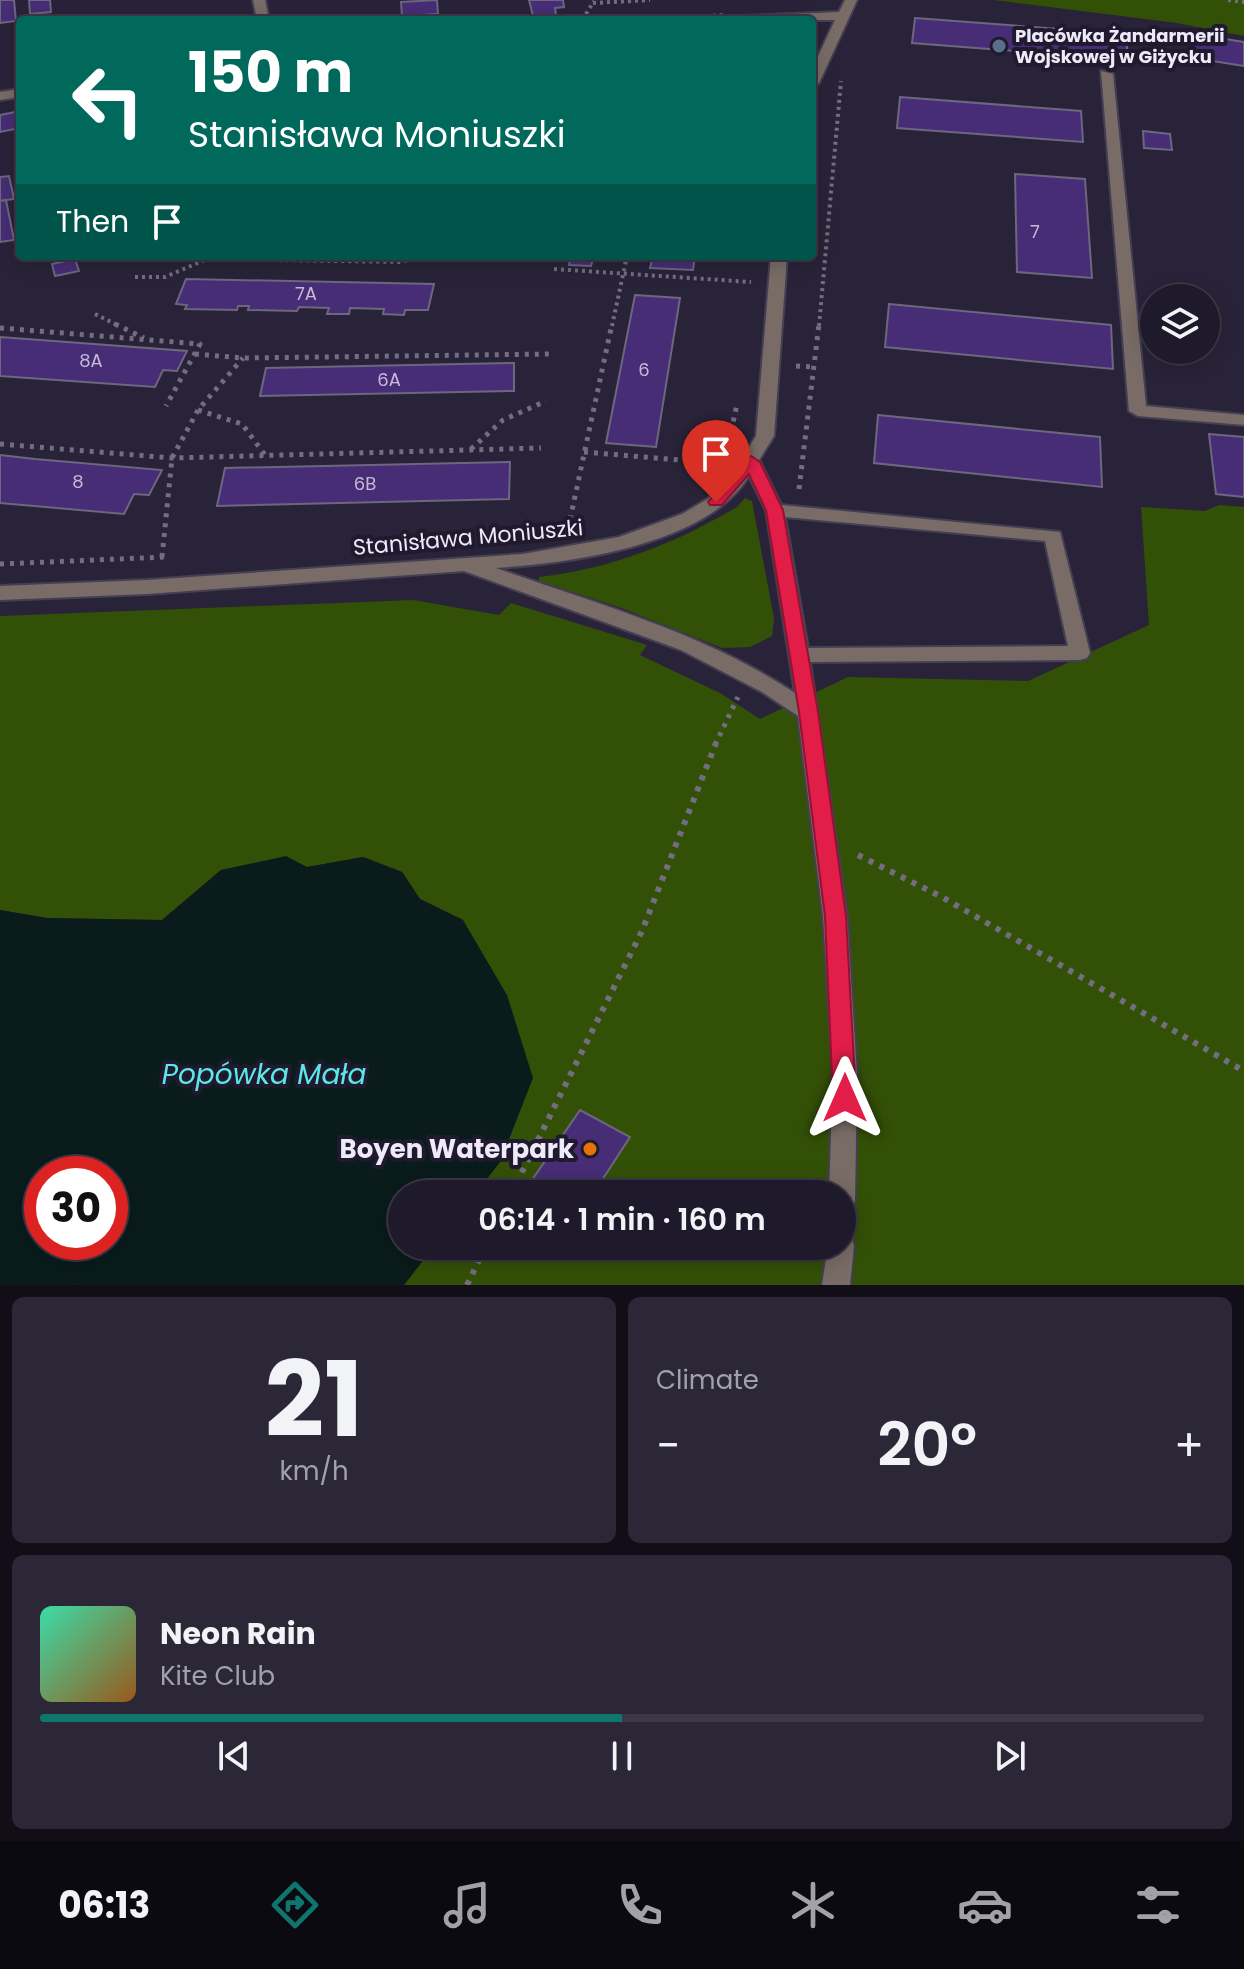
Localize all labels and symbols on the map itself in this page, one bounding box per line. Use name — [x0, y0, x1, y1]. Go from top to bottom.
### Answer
place label: Placówka Żandarmerii Wojskowej w Giżycku — [1015, 23, 1225, 69]
marker: Placówka Żandarmerii Wojskowej w Giżycku — [990, 37, 1008, 55]
house number: 7 — [1030, 219, 1040, 244]
house number: 7A — [295, 281, 317, 306]
house number: 8A — [79, 348, 103, 373]
house number: 6 — [638, 357, 650, 382]
house number: 6A — [377, 367, 401, 392]
pin — [682, 420, 750, 502]
house number: 8 — [72, 469, 84, 494]
house number: 6B — [354, 471, 376, 496]
street label: Stanisława Moniuszki — [352, 512, 584, 563]
water label: Popówka Mała — [162, 1055, 366, 1094]
position arrow — [803, 1056, 887, 1140]
place label: Boyen Waterpark — [340, 1131, 574, 1167]
marker: Boyen Waterpark — [581, 1140, 599, 1158]
speed limit sign: 30 — [24, 1156, 128, 1260]

